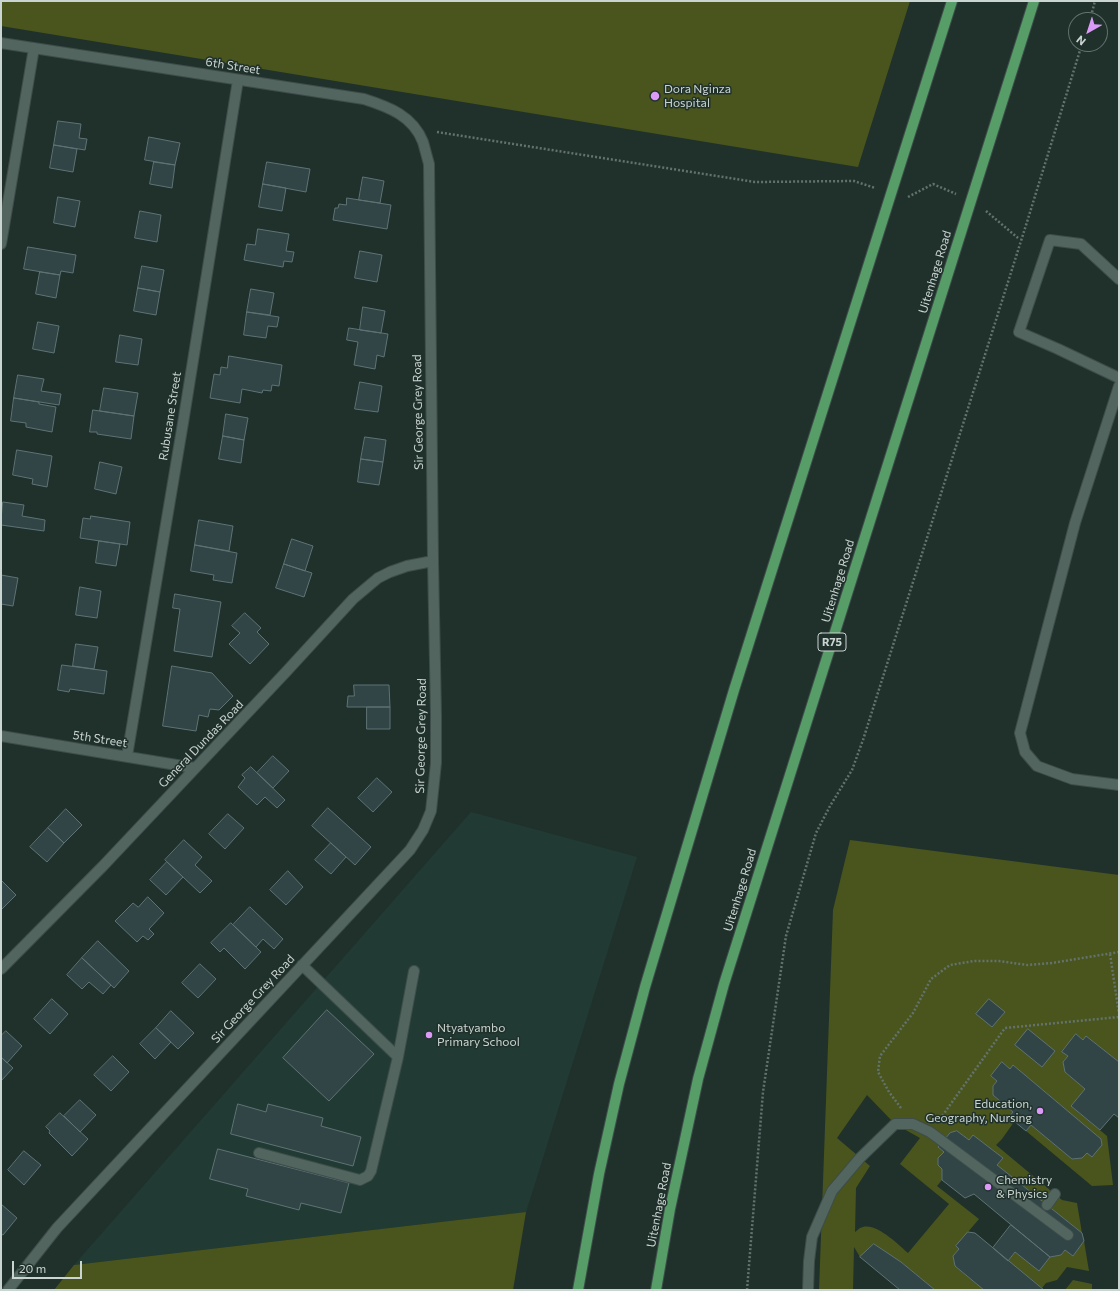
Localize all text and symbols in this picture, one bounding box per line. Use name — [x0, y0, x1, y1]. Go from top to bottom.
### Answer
north arrow — [1068, 12, 1108, 52]
text: N — [1073, 33, 1088, 49]
street label: 6th Street — [205, 55, 261, 77]
place label: Dora Nginza Hospital — [664, 82, 731, 110]
marker: Dora Nginza Hospital — [649, 90, 661, 102]
street label: Uitenhage Road — [916, 229, 954, 315]
street label: Sir George Grey Road — [410, 354, 426, 470]
street label: Rubusane Street — [156, 371, 184, 461]
street label: Uitenhage Road — [819, 538, 857, 624]
road number: R75 — [818, 633, 846, 651]
street label: Sir George Grey Road — [413, 678, 429, 794]
street label: General Dundas Road — [156, 697, 246, 791]
street label: 5th Street — [72, 728, 128, 750]
street label: Uitenhage Road — [721, 847, 759, 933]
street label: Sir George Grey Road — [208, 952, 298, 1046]
place label: Ntyatyambo Primary School — [437, 1021, 520, 1049]
marker: Ntyatyambo Primary School — [424, 1030, 434, 1040]
place label: Education, Geography, Nursing — [925, 1097, 1032, 1125]
marker: Education, Geography, Nursing — [1035, 1106, 1045, 1116]
street label: Uitenhage Road — [644, 1161, 674, 1249]
place label: Chemistry & Physics — [996, 1173, 1052, 1201]
marker: Chemistry & Physics — [983, 1182, 993, 1192]
scale bar — [14, 1253, 84, 1279]
text: 20 m — [19, 1261, 46, 1275]

